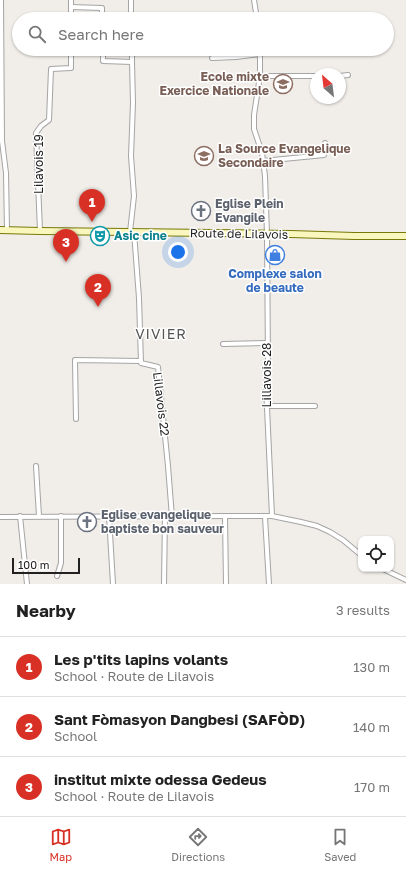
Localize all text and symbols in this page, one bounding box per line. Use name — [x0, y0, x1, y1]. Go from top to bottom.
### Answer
search box — [12, 12, 394, 56]
icon: search — [26, 23, 48, 45]
text: Search here — [58, 25, 144, 43]
north arrow — [310, 68, 346, 104]
place label: Ecole mixte Exercice Nationale — [159, 69, 269, 98]
school or university icon: Ecole mixte Exercice Nationale — [272, 73, 294, 95]
street label: Lilavois 19 — [31, 134, 46, 194]
place label: La Source Evangelique Secondaire — [218, 141, 351, 170]
school or university icon: La Source Evangelique Secondaire — [193, 145, 215, 167]
pin: 1 — [79, 189, 105, 222]
place label: Eglise Plein Evangile — [215, 196, 284, 225]
church icon: Eglise Plein Evangile — [190, 200, 212, 222]
theatre icon: Asic cine — [89, 225, 111, 247]
street label: Route de Lilavois — [190, 225, 288, 242]
place label: Asic cine — [114, 228, 167, 243]
pin: 3 — [53, 229, 79, 262]
your location — [168, 242, 188, 262]
shop icon: Complexe salon de beaute — [264, 244, 286, 266]
place label: Complexe salon de beaute — [228, 266, 322, 295]
pin: 2 — [85, 274, 111, 307]
district label: VIVIER — [135, 325, 187, 342]
street label: Lillavois 28 — [259, 343, 274, 407]
street label: Lillavois 22 — [150, 371, 173, 437]
place label: Eglise evangelique baptiste bon sauveur — [101, 507, 224, 536]
church icon: Eglise evangelique baptiste bon sauveur — [76, 511, 98, 533]
map controls — [358, 536, 394, 572]
button: locate — [358, 536, 394, 572]
scale bar — [12, 556, 80, 575]
text: 100 m — [18, 558, 49, 571]
text: Nearby — [16, 600, 76, 621]
text: 3 results — [336, 602, 390, 618]
text: Les p'tits lapins volants — [54, 650, 228, 668]
text: 1 — [26, 659, 32, 675]
text: 130 m — [353, 659, 390, 675]
text: School · Route de Lilavois — [54, 668, 214, 684]
text: Sant Fòmasyon Dangbesi (SAFÒD) — [54, 710, 305, 728]
text: 2 — [25, 719, 33, 735]
text: 140 m — [353, 719, 390, 735]
text: School — [54, 728, 97, 744]
text: institut mixte odessa Gedeus — [54, 770, 267, 788]
text: 3 — [25, 779, 33, 795]
text: 170 m — [354, 779, 390, 795]
text: School · Route de Lilavois — [54, 788, 214, 804]
tab: Map — [50, 826, 72, 863]
tab: Directions — [171, 826, 225, 863]
tab: Saved — [324, 826, 356, 863]

